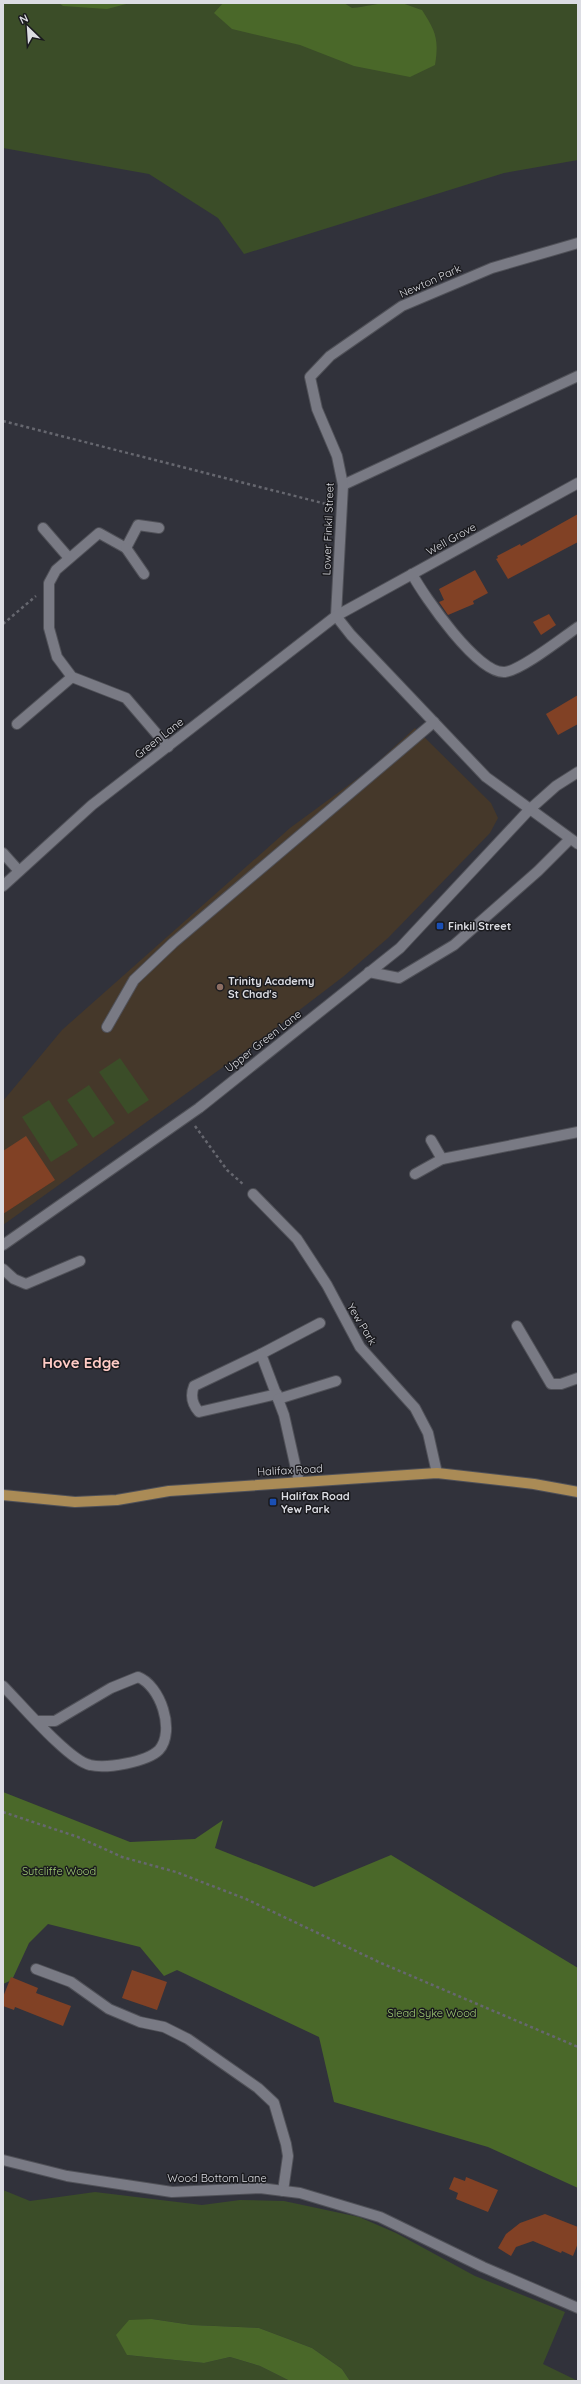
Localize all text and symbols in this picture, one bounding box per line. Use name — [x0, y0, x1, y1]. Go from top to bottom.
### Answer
north arrow — [8, 8, 48, 48]
text: N — [17, 11, 30, 27]
street label: Newton Park — [397, 261, 463, 301]
street label: Lower Finkil Street — [319, 482, 337, 576]
street label: Well Grove — [424, 520, 478, 558]
street label: Green Lane — [132, 714, 186, 762]
place label: Finkil Street — [448, 919, 511, 933]
marker: Finkil Street — [435, 921, 445, 931]
place label: Trinity Academy St Chad's — [228, 974, 314, 1001]
marker: Trinity Academy St Chad's — [215, 982, 225, 992]
street label: Upper Green Lane — [222, 1007, 304, 1075]
street label: Yew Park — [344, 1300, 380, 1348]
district label: Hove Edge — [42, 1353, 120, 1372]
street label: Halifax Road — [257, 1461, 323, 1479]
place label: Halifax Road Yew Park — [281, 1489, 350, 1516]
marker: Halifax Road Yew Park — [268, 1497, 278, 1507]
park label: Sutcliffe Wood — [22, 1864, 96, 1878]
park label: Slead Syke Wood — [388, 2006, 476, 2020]
street label: Wood Bottom Lane — [167, 2171, 267, 2185]

